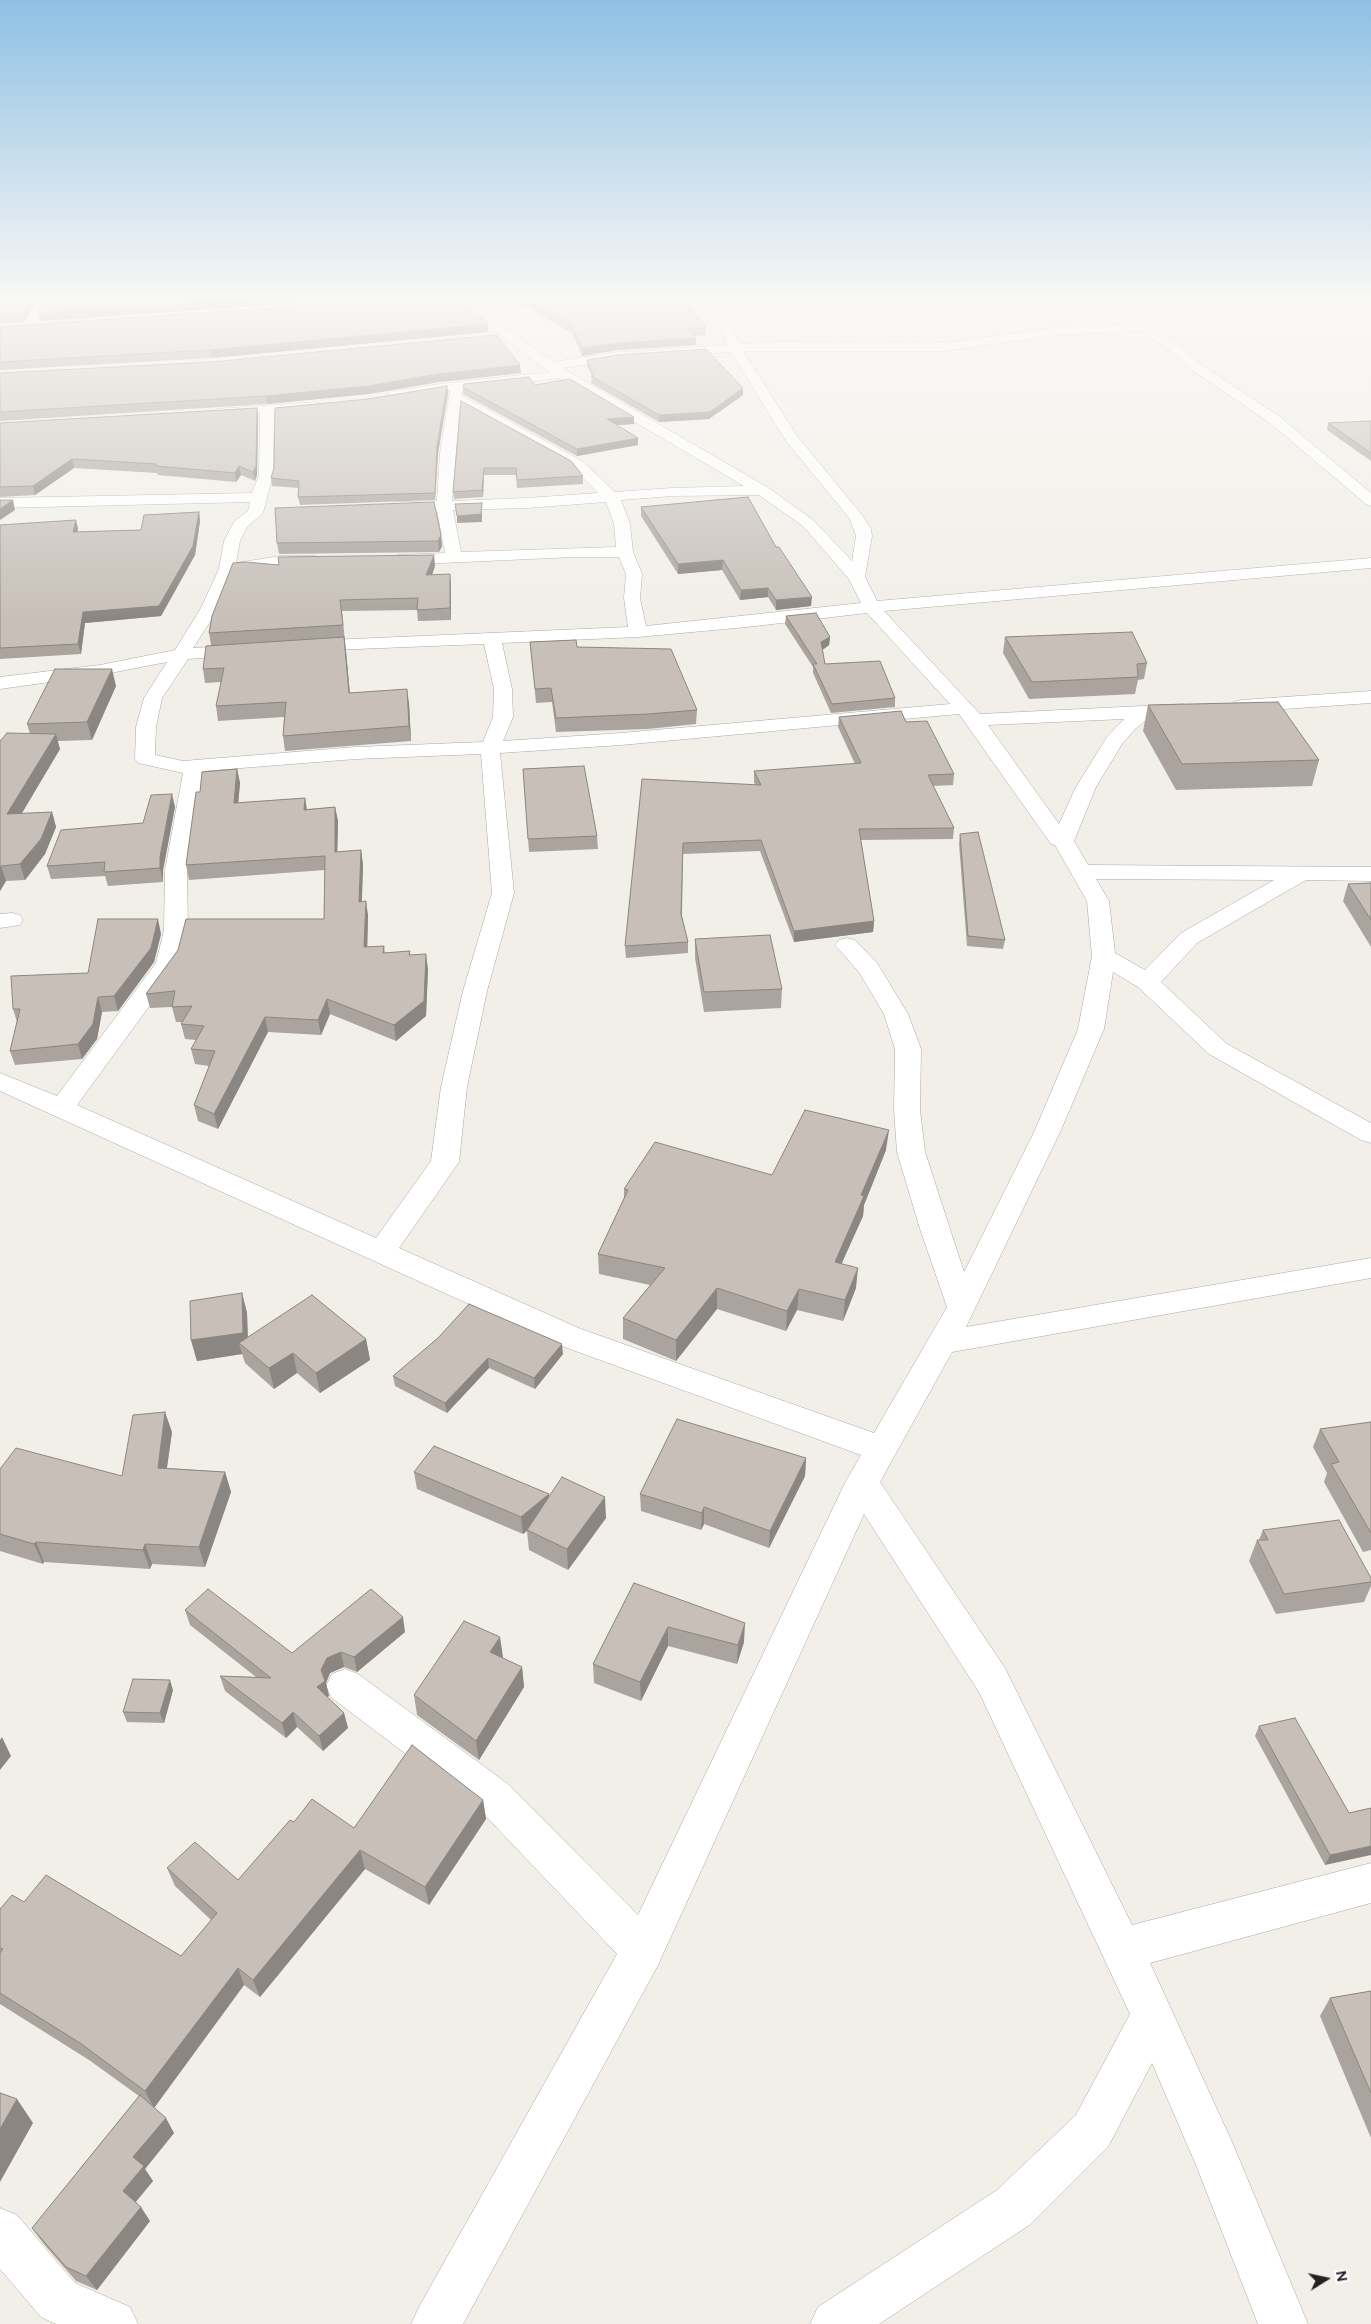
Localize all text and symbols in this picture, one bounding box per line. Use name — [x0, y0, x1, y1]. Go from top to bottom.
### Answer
north arrow — [1301, 2254, 1351, 2304]
text: N — [1332, 2269, 1351, 2283]

